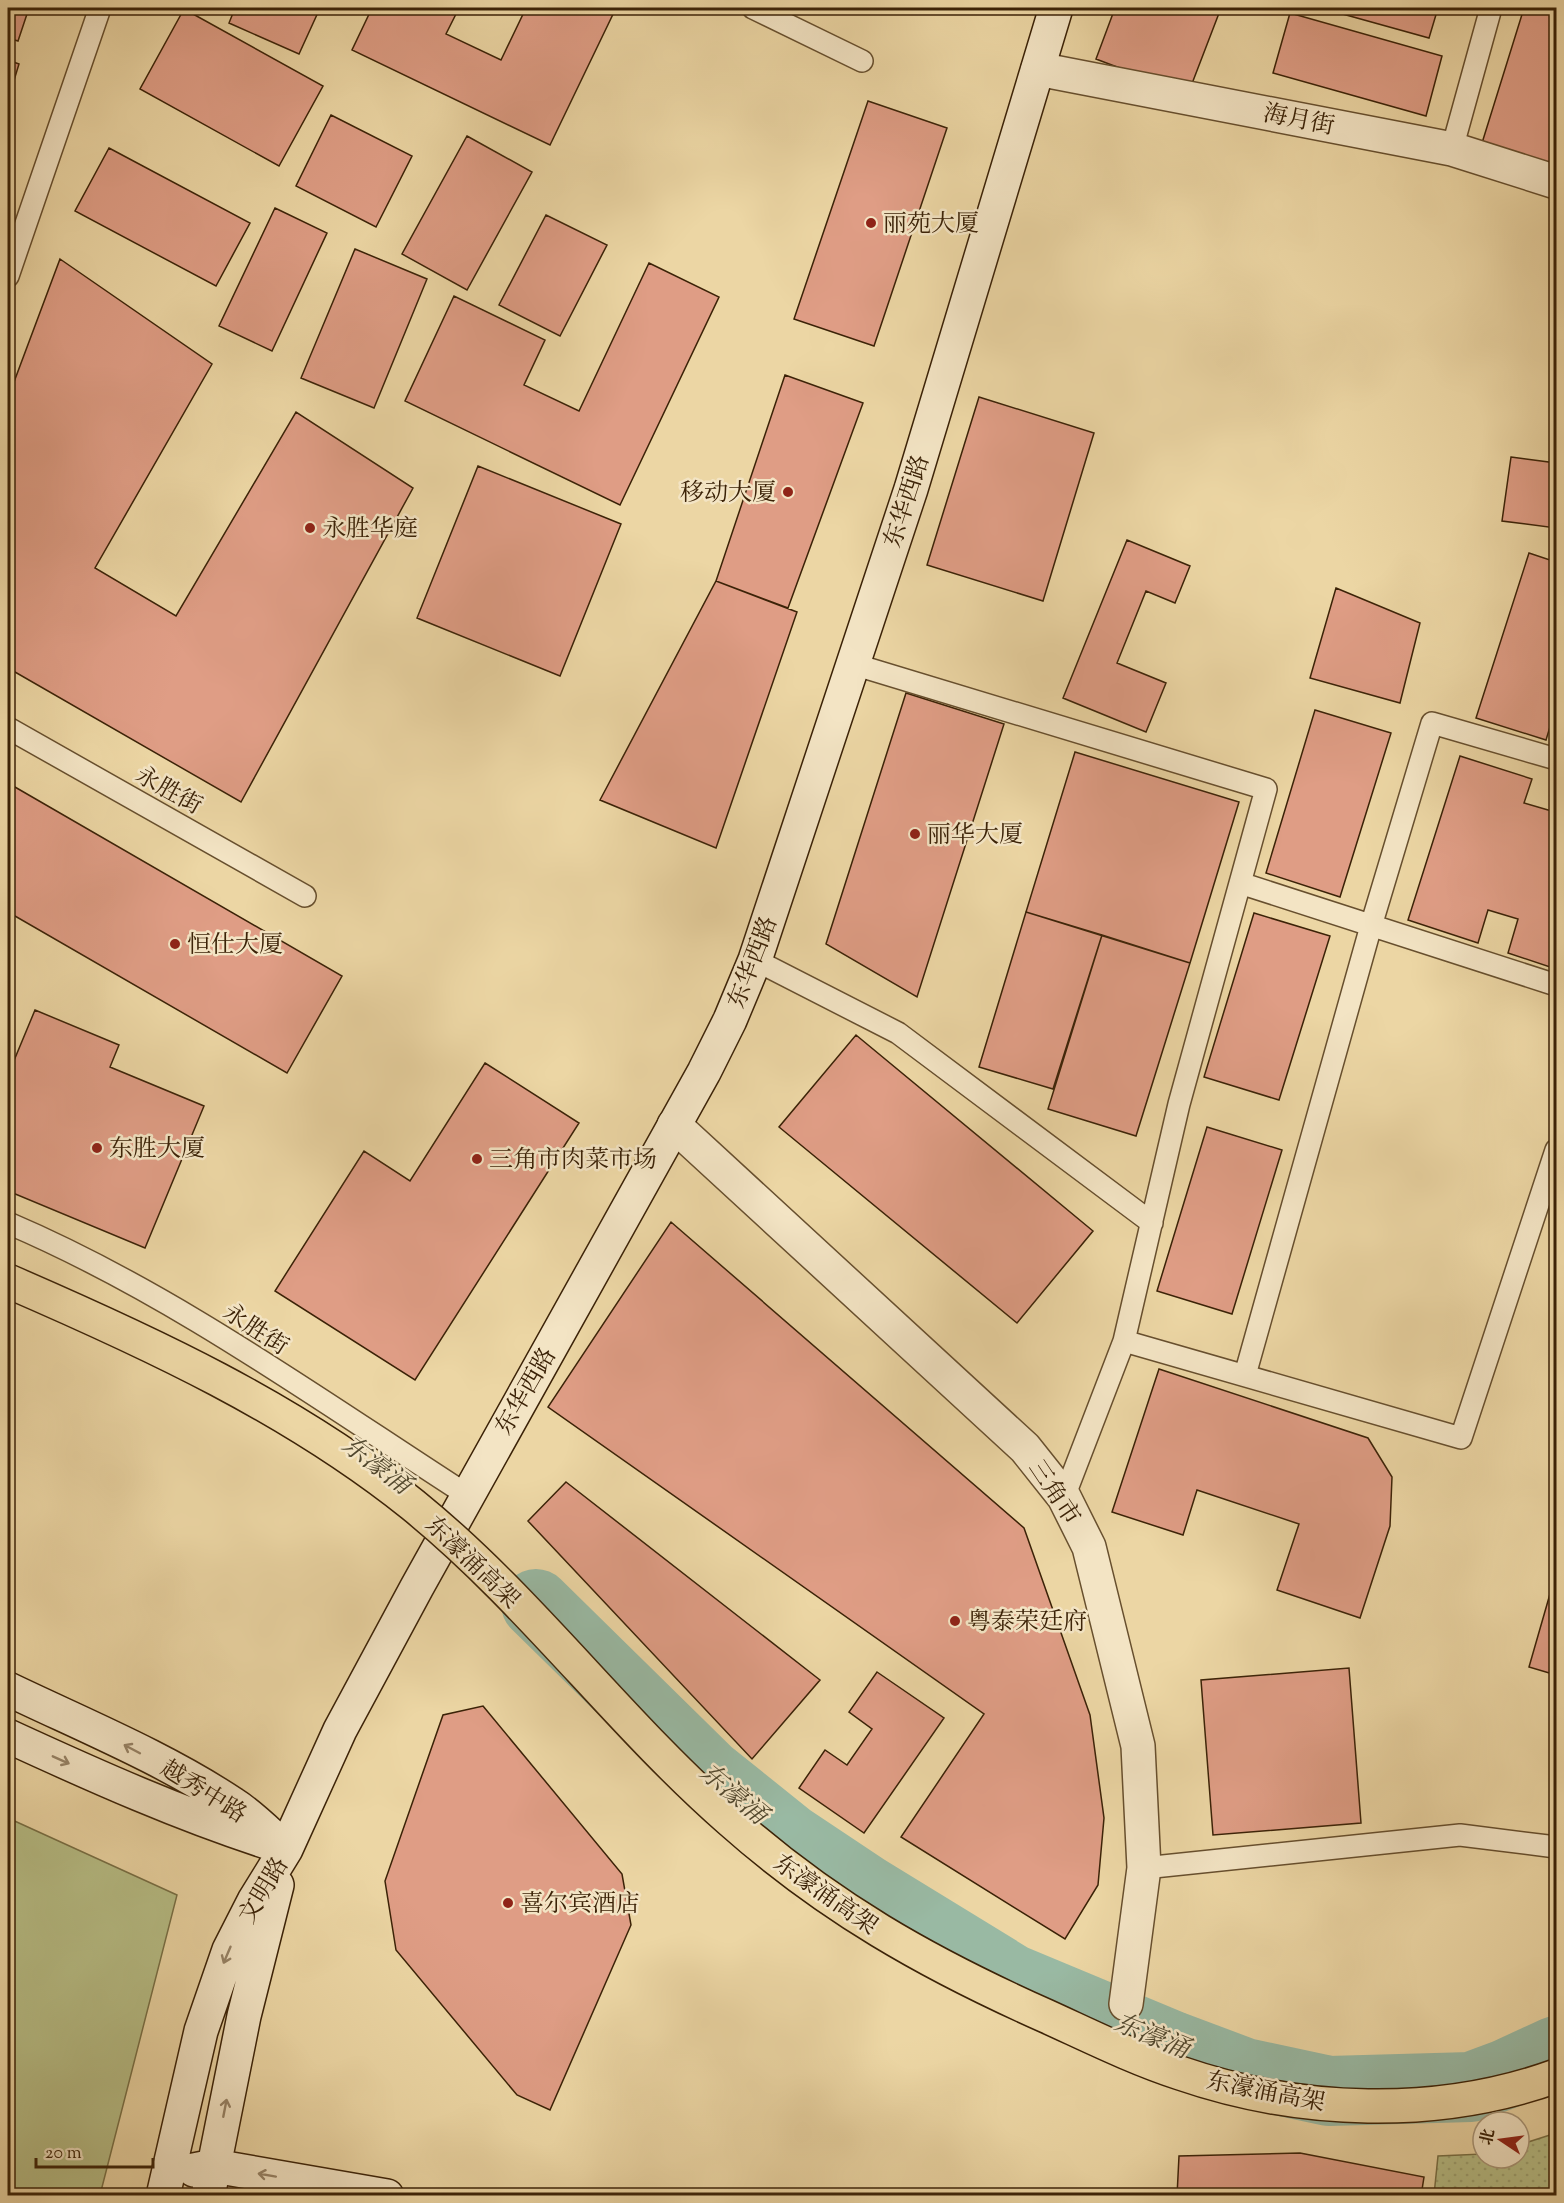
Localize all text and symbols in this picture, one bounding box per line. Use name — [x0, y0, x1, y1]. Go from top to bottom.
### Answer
street label: 海月街 — [1260, 97, 1337, 145]
place label: 丽苑大厦 — [883, 208, 979, 242]
marker: 丽苑大厦 — [864, 216, 878, 230]
street label: 东华西路 — [877, 451, 939, 553]
place label: 移动大厦 — [680, 477, 776, 511]
marker: 移动大厦 — [781, 485, 795, 499]
place label: 永胜华庭 — [322, 513, 418, 547]
marker: 永胜华庭 — [303, 521, 317, 535]
street label: 永胜街 — [128, 759, 208, 824]
place label: 丽华大厦 — [927, 819, 1023, 853]
marker: 丽华大厦 — [908, 827, 922, 841]
street label: 东华西路 — [721, 912, 787, 1014]
place label: 恒仕大厦 — [187, 929, 283, 963]
marker: 恒仕大厦 — [168, 937, 182, 951]
place label: 东胜大厦 — [109, 1133, 205, 1167]
marker: 东胜大厦 — [90, 1141, 104, 1155]
place label: 三角市肉菜市场 — [489, 1144, 657, 1178]
marker: 三角市肉菜市场 — [470, 1152, 484, 1166]
street label: 永胜街 — [215, 1297, 294, 1365]
street label: 东华西路 — [488, 1342, 565, 1442]
water label: 东濠涌 — [333, 1428, 420, 1506]
street label: 三角市 — [1019, 1454, 1088, 1532]
street label: 东濠涌高架 — [417, 1510, 527, 1617]
place label: 粤泰荣廷府 — [967, 1606, 1087, 1640]
marker: 粤泰荣廷府 — [948, 1614, 962, 1628]
one-way arrow — [124, 1742, 142, 1754]
street label: 越秀中路 — [153, 1753, 253, 1833]
one-way arrow — [52, 1756, 70, 1767]
water label: 东濠涌 — [691, 1756, 776, 1836]
street label: 东濠涌高架 — [766, 1847, 884, 1944]
street label: 文明路 — [232, 1851, 298, 1931]
place label: 喜尔宾酒店 — [520, 1888, 640, 1922]
marker: 喜尔宾酒店 — [501, 1896, 515, 1910]
one-way arrow — [221, 1945, 232, 1963]
water label: 东濠涌 — [1108, 2006, 1197, 2070]
street label: 东濠涌高架 — [1203, 2065, 1328, 2121]
one-way arrow — [220, 2099, 231, 2119]
north arrow — [1471, 2110, 1531, 2170]
text: 北 — [1476, 2127, 1502, 2148]
scale bar — [36, 2131, 153, 2169]
text: 20 m — [45, 2141, 82, 2167]
one-way arrow — [258, 2170, 278, 2181]

